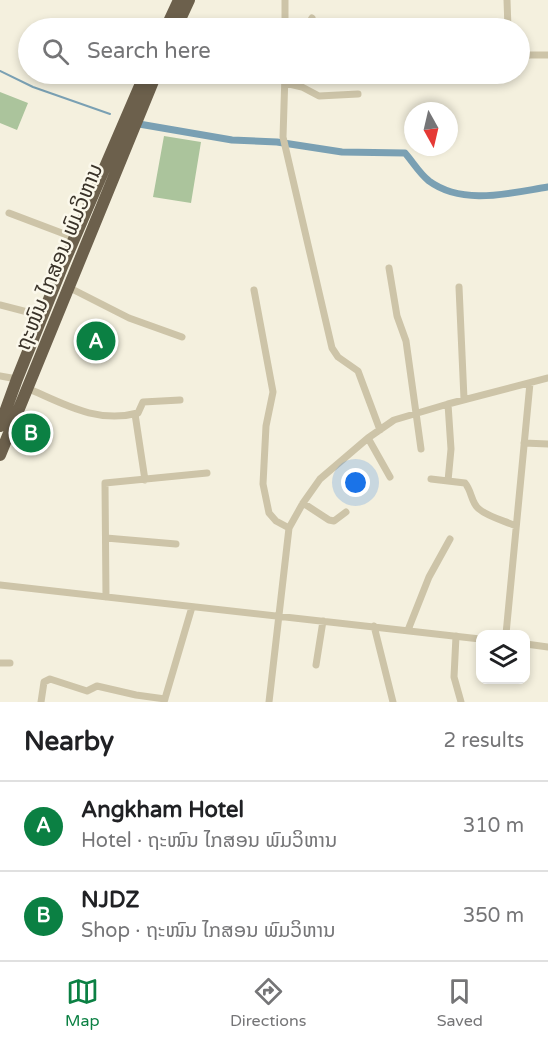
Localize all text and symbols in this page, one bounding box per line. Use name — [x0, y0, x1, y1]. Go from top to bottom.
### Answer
search box — [18, 18, 530, 84]
icon: search — [39, 35, 72, 68]
text: Search here — [87, 38, 211, 64]
north arrow — [404, 102, 458, 156]
street label: ຖະໜົນ ໄກສອນ ພົມວິຫານ — [11, 160, 108, 354]
pin: A — [76, 318, 116, 364]
pin: B — [12, 410, 51, 456]
your location — [341, 468, 370, 497]
map controls — [476, 630, 530, 684]
button: layers — [476, 630, 530, 684]
text: Nearby — [24, 726, 114, 757]
text: 2 results — [444, 729, 524, 753]
text: Angkham Hotel — [81, 797, 244, 823]
text: A — [36, 814, 51, 838]
text: 310 m — [463, 814, 524, 838]
text: Hotel · ຖະໜົນ ໄກສອນ ພົມວິຫານ — [81, 829, 337, 853]
text: NJDZ — [81, 887, 139, 913]
text: B — [37, 904, 50, 928]
text: 350 m — [463, 904, 524, 928]
text: Shop · ຖະໜົນ ໄກສອນ ພົມວິຫານ — [81, 919, 336, 943]
tab: Map — [65, 975, 100, 1031]
tab: Directions — [230, 975, 306, 1031]
tab: Saved — [437, 975, 483, 1031]

